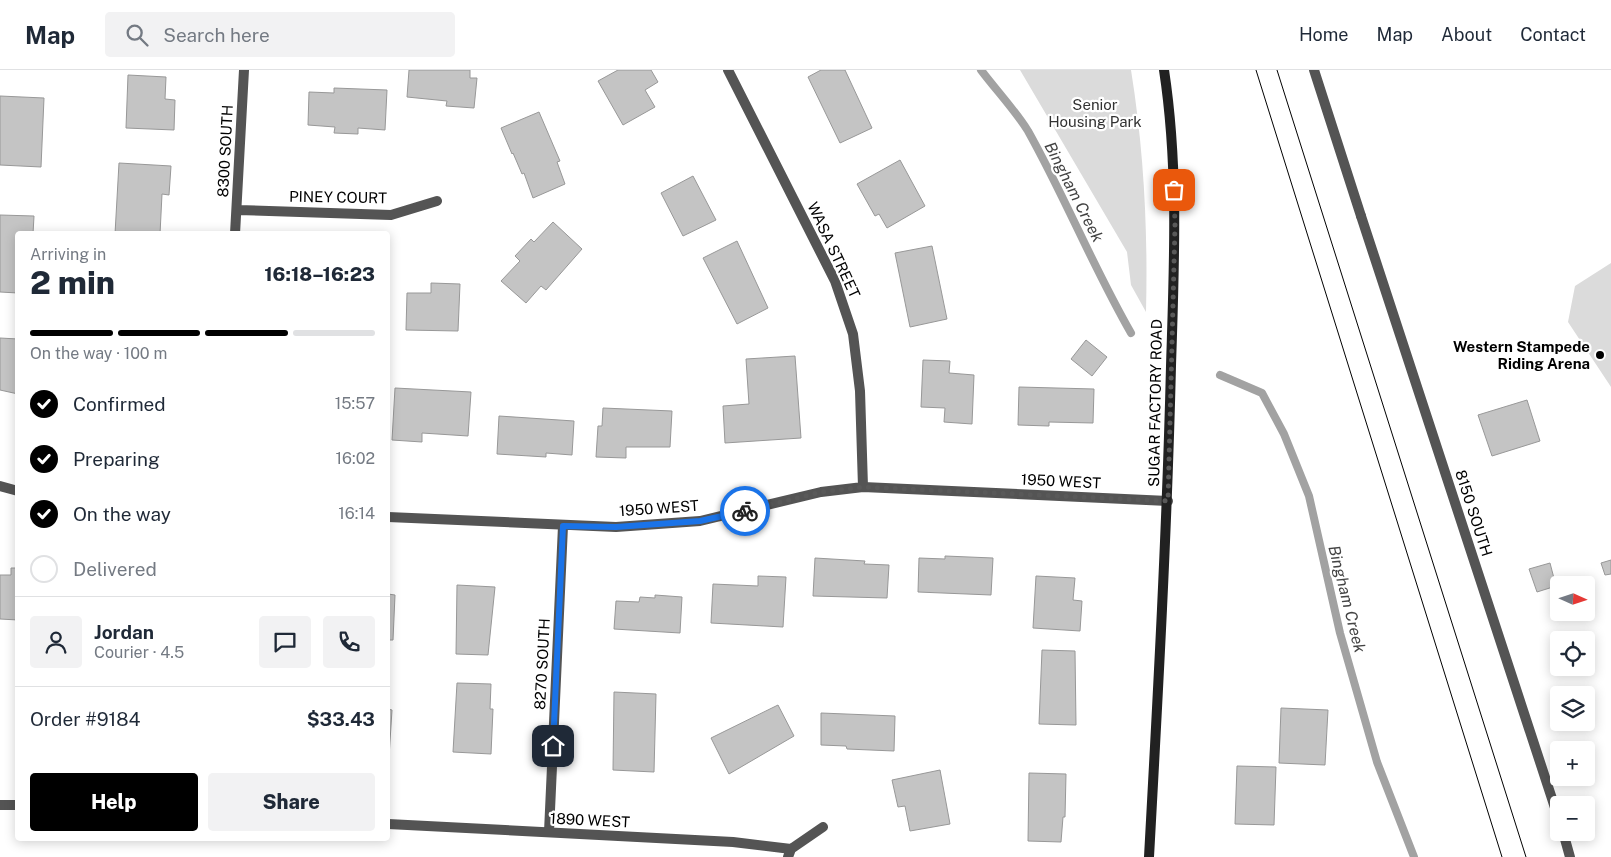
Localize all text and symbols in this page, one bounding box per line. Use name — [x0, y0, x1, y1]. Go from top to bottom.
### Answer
search box — [105, 12, 455, 57]
text: Map — [25, 21, 75, 49]
icon: search — [123, 21, 151, 49]
text: Search here — [163, 24, 270, 46]
text: Home — [1299, 24, 1349, 45]
text: Map — [1377, 24, 1413, 45]
text: About — [1441, 24, 1492, 45]
text: Contact — [1520, 24, 1586, 45]
park label: Senior Housing Park — [1048, 96, 1142, 130]
street label: 8300 SOUTH — [214, 104, 236, 198]
water label: Bingham Creek — [1041, 139, 1108, 246]
pin — [1153, 169, 1195, 211]
icon: bag — [1160, 176, 1188, 204]
street label: PINEY COURT — [289, 188, 387, 206]
street label: WASA STREET — [804, 199, 864, 301]
text: Arriving in — [30, 245, 106, 264]
text: 16:18–16:23 — [264, 263, 375, 285]
text: 2 min — [30, 264, 115, 301]
street label: SUGAR FACTORY ROAD — [1145, 319, 1165, 487]
place label: Western Stampede Riding Arena — [1453, 338, 1590, 372]
text: On the way · 100 m — [30, 344, 167, 363]
marker: Western Stampede Riding Arena — [1594, 349, 1606, 361]
icon: check — [30, 390, 58, 418]
text: Confirmed — [73, 393, 166, 415]
text: 15:57 — [335, 394, 375, 413]
icon: check — [30, 445, 58, 473]
text: Preparing — [73, 448, 160, 470]
text: 16:02 — [336, 449, 375, 468]
street label: 8150 SOUTH — [1452, 468, 1496, 558]
street label: 1950 WEST — [1021, 470, 1101, 492]
courier — [720, 486, 770, 536]
street label: 1950 WEST — [619, 497, 700, 519]
icon: bike — [731, 497, 759, 525]
icon: check — [30, 500, 58, 528]
text: On the way — [73, 503, 171, 525]
text: 16:14 — [338, 504, 375, 523]
water label: Bingham Creek — [1324, 543, 1370, 655]
text: Delivered — [73, 558, 157, 580]
north arrow — [1550, 576, 1595, 621]
map controls — [1550, 576, 1595, 841]
button: person — [30, 616, 82, 668]
button: chat — [259, 616, 311, 668]
button: phone — [323, 616, 375, 668]
street label: 8270 SOUTH — [531, 618, 553, 710]
text: Jordan — [94, 621, 154, 643]
button: locate — [1550, 631, 1595, 676]
text: Courier · 4.5 — [94, 643, 184, 662]
button: layers — [1550, 686, 1595, 731]
text: Order #9184 — [30, 708, 141, 730]
text: $33.43 — [307, 708, 375, 730]
pin — [532, 725, 574, 767]
icon: home — [539, 732, 567, 760]
button: + — [1550, 741, 1595, 786]
button: Help — [30, 773, 198, 831]
button: Share — [208, 773, 375, 831]
button: − — [1550, 796, 1595, 841]
street label: 1890 WEST — [550, 809, 630, 831]

